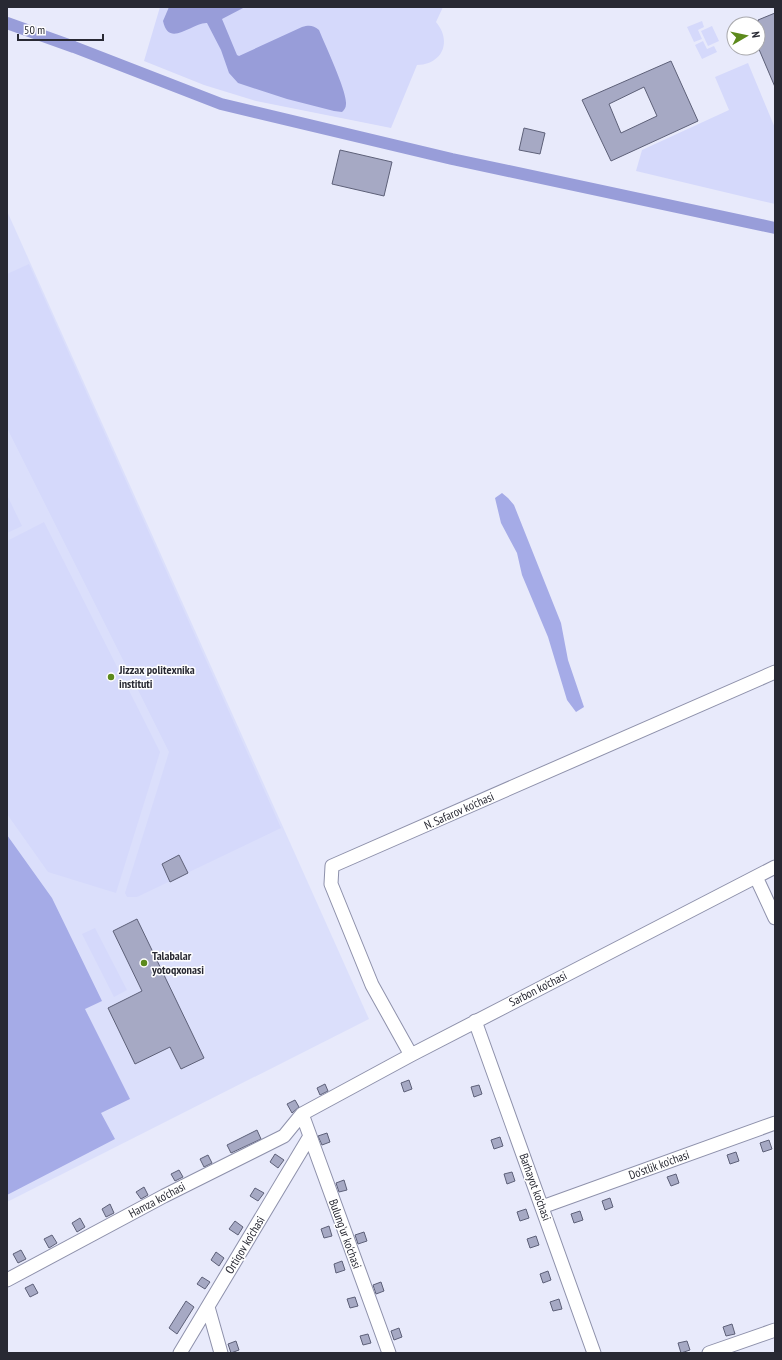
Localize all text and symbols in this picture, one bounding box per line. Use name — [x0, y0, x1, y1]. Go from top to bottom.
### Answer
scale bar — [18, 16, 103, 42]
north arrow — [726, 16, 766, 56]
text: 50 m — [24, 22, 45, 37]
text: N — [748, 30, 763, 39]
place label: Jizzax politexnika instituti — [118, 662, 195, 691]
marker: Jizzax politexnika instituti — [106, 672, 116, 682]
street label: N. Safarov ko'chasi — [422, 788, 496, 833]
place label: Talabalar yotoqxonasi — [151, 948, 204, 977]
marker: Talabalar yotoqxonasi — [139, 958, 149, 968]
street label: Sarbon ko'chasi — [506, 968, 569, 1009]
street label: Do'stlik ko'chasi — [626, 1147, 691, 1182]
street label: Barhayot ko'chasi — [516, 1151, 555, 1223]
street label: Hamza ko'chasi — [126, 1178, 188, 1221]
street label: Bulung'ur ko'chasi — [326, 1197, 365, 1271]
street label: Ortiqov ko'chasi — [222, 1213, 268, 1276]

